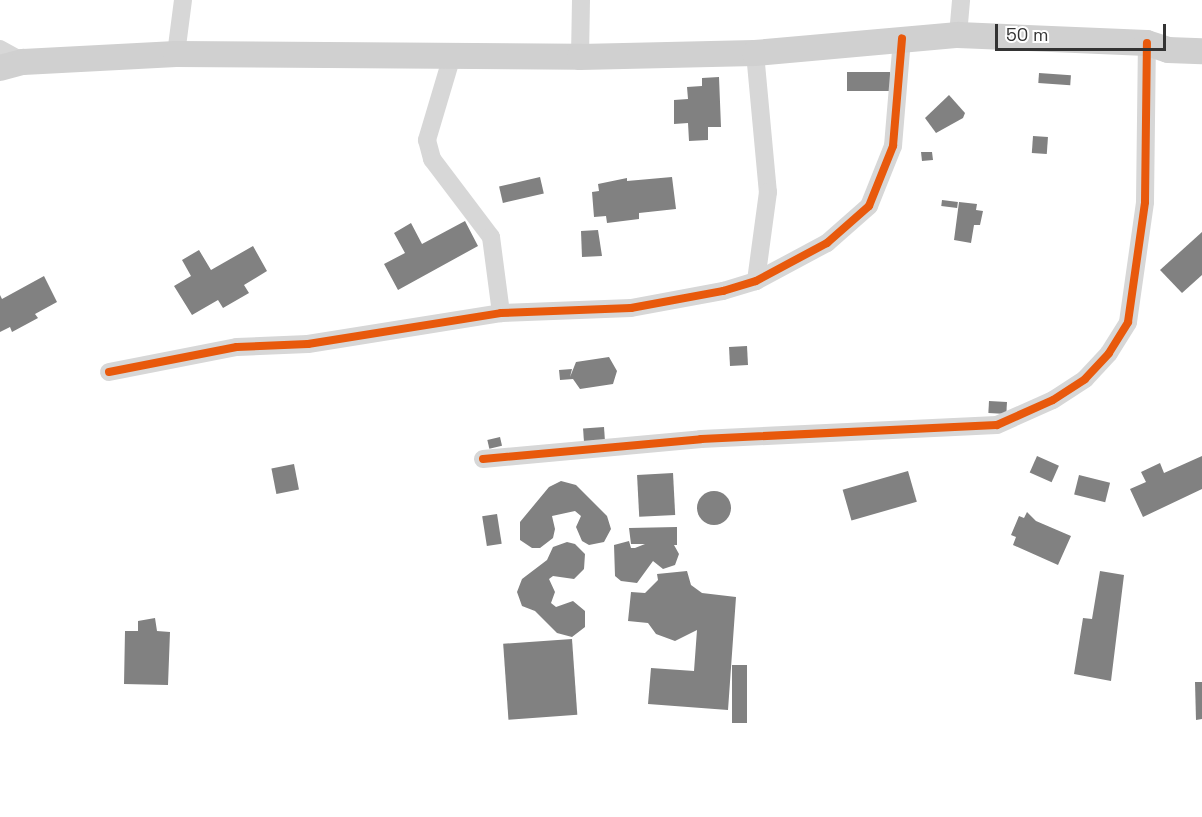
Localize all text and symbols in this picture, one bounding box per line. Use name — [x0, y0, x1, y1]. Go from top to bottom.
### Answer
scale bar — [998, 12, 1169, 50]
text: 50 m — [1006, 23, 1048, 46]

